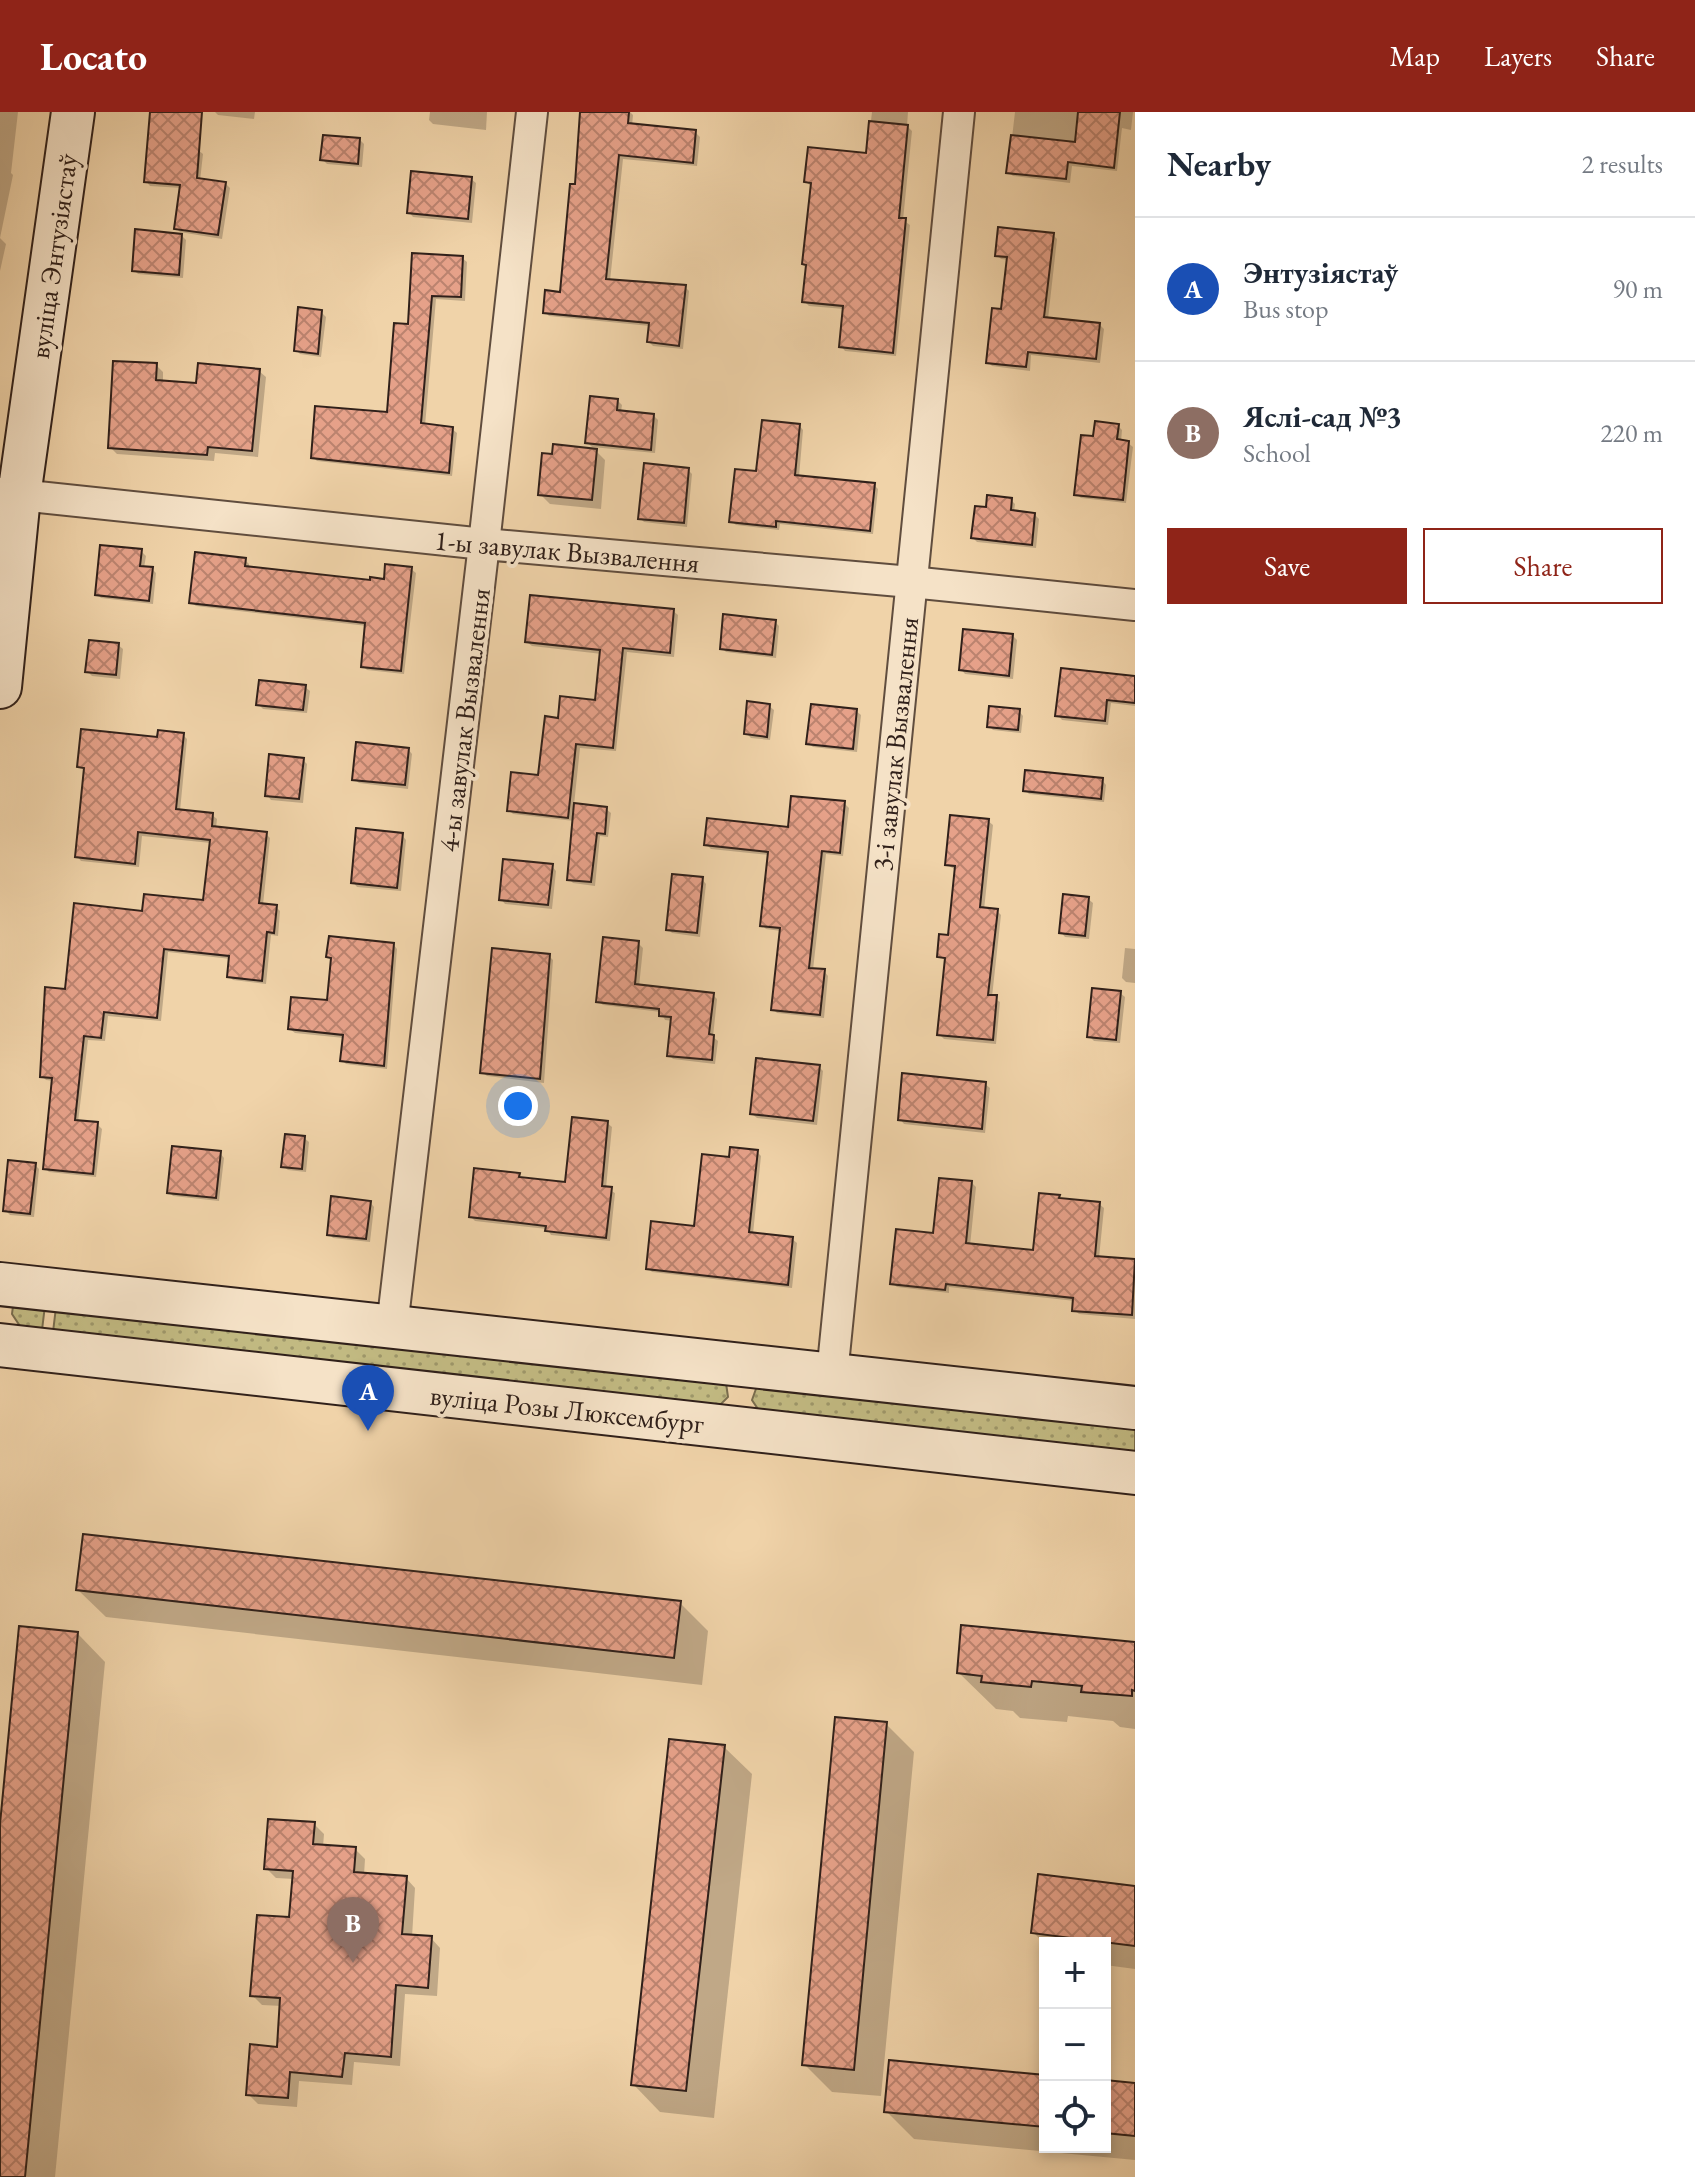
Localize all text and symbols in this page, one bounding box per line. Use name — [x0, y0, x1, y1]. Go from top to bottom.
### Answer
text: Locato — [40, 32, 147, 81]
text: Map — [1390, 38, 1440, 74]
text: Layers — [1484, 38, 1552, 74]
text: Share — [1596, 38, 1655, 74]
text: Nearby — [1167, 142, 1271, 186]
text: 2 results — [1582, 147, 1663, 181]
street label: вуліца Энтузіястаў — [21, 150, 85, 361]
text: Энтузіястаў — [1243, 253, 1398, 292]
text: A — [1184, 272, 1202, 306]
text: 90 m — [1613, 272, 1663, 306]
text: Bus stop — [1243, 292, 1329, 326]
text: Яслі-сад №3 — [1243, 397, 1402, 436]
text: B — [1185, 416, 1201, 450]
text: 220 m — [1600, 416, 1663, 450]
text: School — [1243, 436, 1311, 470]
street label: 1-ы завулак Вызвалення — [433, 521, 701, 581]
button: Save — [1167, 528, 1407, 604]
button: Share — [1423, 528, 1663, 604]
street label: 4-ы завулак Вызвалення — [430, 586, 498, 854]
street label: 3-і завулак Вызвалення — [864, 615, 926, 873]
your location — [498, 1086, 538, 1126]
pin: A — [342, 1365, 394, 1431]
street label: вуліца Розы Люксембург — [428, 1377, 706, 1441]
pin: B — [327, 1897, 379, 1963]
map controls — [1039, 1937, 1111, 2153]
button: + — [1039, 1937, 1111, 2009]
button: − — [1039, 2009, 1111, 2081]
button: locate — [1039, 2081, 1111, 2153]

